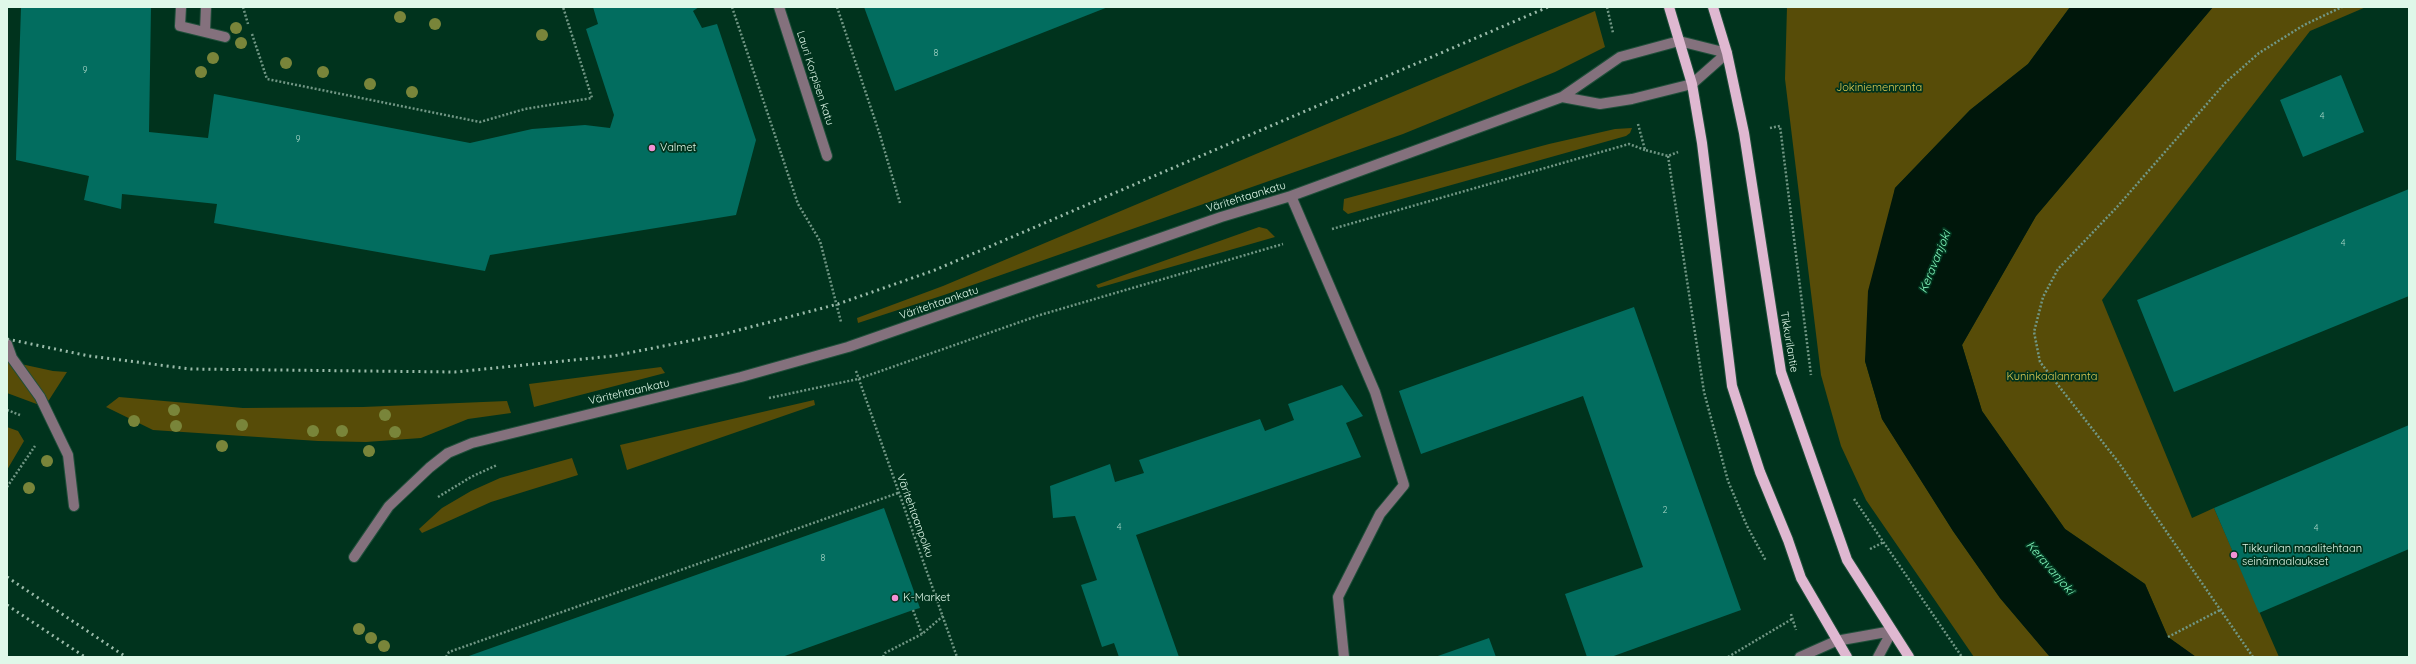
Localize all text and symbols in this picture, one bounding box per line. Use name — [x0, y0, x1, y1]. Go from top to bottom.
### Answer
street label: Lauri Korpisen katu — [793, 29, 837, 127]
house number: 8 — [934, 48, 938, 58]
house number: 9 — [82, 65, 88, 75]
park label: Jokiniemenranta — [1836, 81, 1922, 95]
house number: 4 — [2320, 111, 2324, 121]
house number: 9 — [295, 134, 301, 144]
place label: Valmet — [660, 141, 696, 155]
marker: Valmet — [647, 143, 657, 153]
street label: Väritehtaankatu — [1205, 179, 1287, 215]
water label: Keravanjoki — [1916, 229, 1954, 295]
house number: 4 — [2341, 238, 2345, 248]
street label: Väritehtaankatu — [898, 283, 980, 323]
street label: Tikkurilantie — [1777, 311, 1801, 373]
park label: Kuninkaalanranta — [2007, 370, 2097, 384]
street label: Väritehtaankatu — [587, 376, 671, 408]
street label: Väritehtaanpolku — [894, 472, 936, 560]
house number: 2 — [1663, 505, 1667, 515]
house number: 4 — [1117, 522, 1121, 532]
house number: 4 — [2314, 523, 2318, 533]
water label: Keravanjoki — [2023, 538, 2077, 598]
place label: Tikkurilan maalitehtaan seinämaalaukset — [2242, 542, 2362, 568]
marker: Tikkurilan maalitehtaan seinämaalaukset — [2229, 550, 2239, 560]
house number: 8 — [821, 553, 825, 563]
place label: K-Market — [903, 591, 950, 605]
marker: K-Market — [890, 593, 900, 603]

